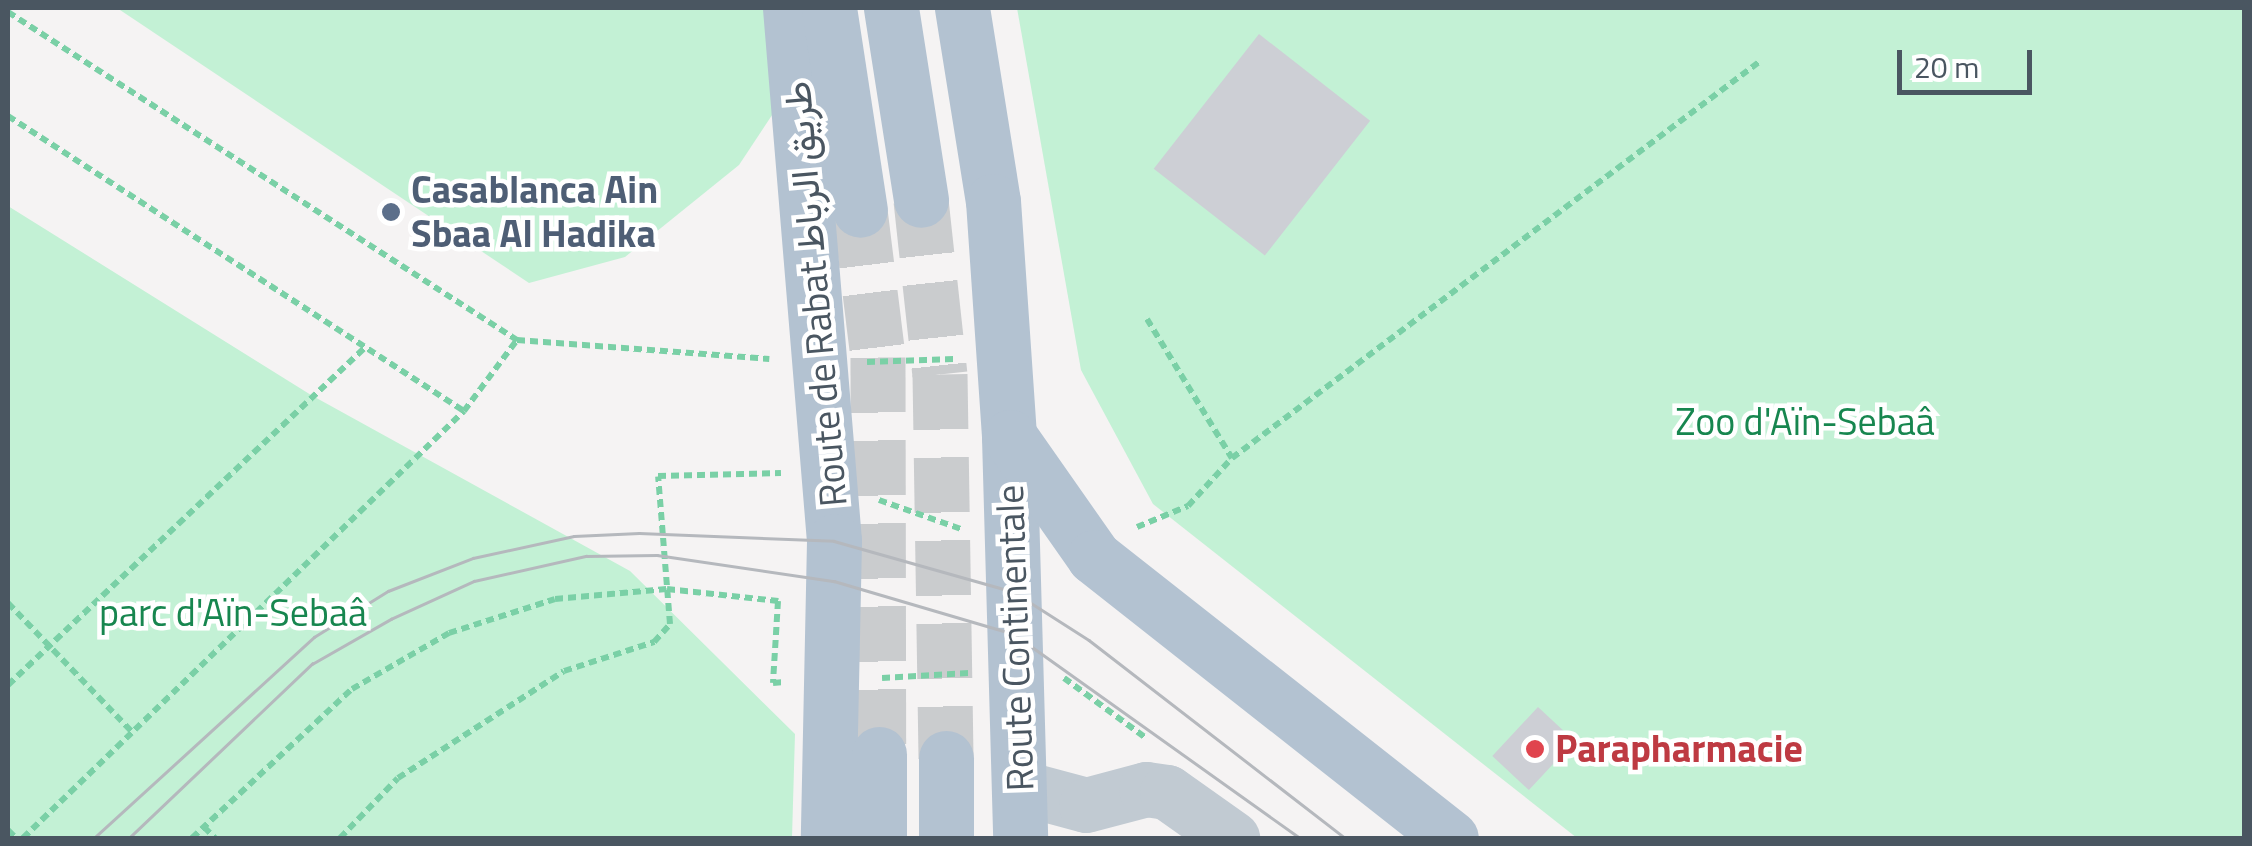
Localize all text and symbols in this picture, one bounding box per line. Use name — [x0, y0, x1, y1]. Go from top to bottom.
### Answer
scale bar — [1902, 30, 2037, 92]
text: 20 m — [1914, 44, 1979, 90]
street label: Route de Rabat طريق الرباط — [774, 79, 856, 509]
place label: Casablanca Ain Sbaa Al Hadika — [411, 167, 658, 256]
marker: Casablanca Ain Sbaa Al Hadika — [380, 201, 402, 223]
park label: Zoo d'Aïn-Sebaâ — [1675, 399, 1935, 445]
street label: Route Continentale — [987, 484, 1043, 792]
park label: parc d'Aïn-Sebaâ — [99, 590, 367, 636]
place label: Parapharmacie — [1555, 726, 1803, 772]
marker: Parapharmacie — [1524, 738, 1546, 760]

